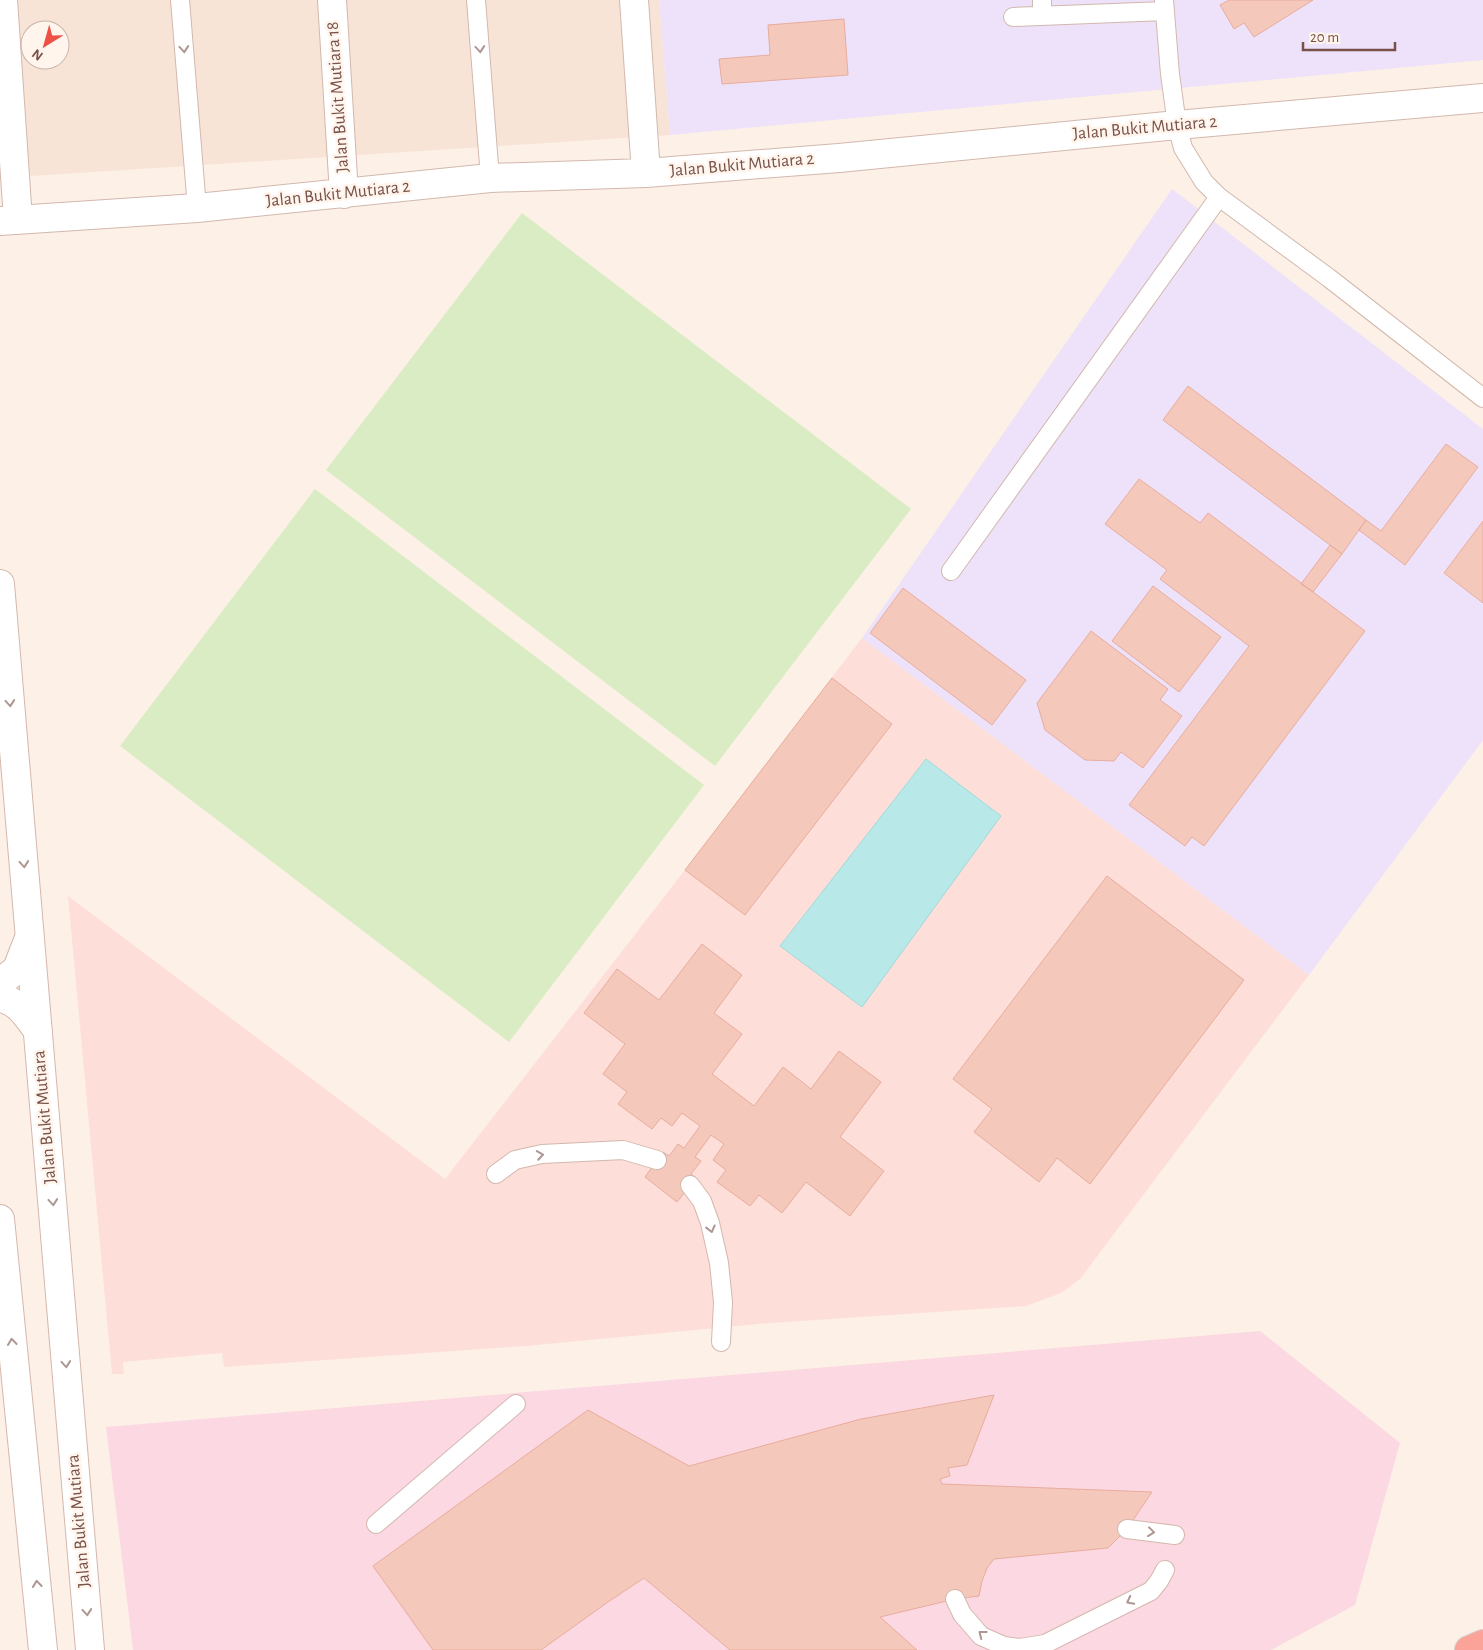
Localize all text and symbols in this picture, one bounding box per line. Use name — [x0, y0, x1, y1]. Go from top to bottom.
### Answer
north arrow — [20, 20, 70, 70]
scale bar — [1303, 20, 1396, 52]
street label: Jalan Bukit Mutiara 18 — [324, 21, 352, 173]
text: 20 m — [1310, 30, 1339, 45]
one-way arrow — [178, 45, 189, 53]
one-way arrow — [474, 45, 485, 53]
text: N — [30, 46, 46, 63]
street label: Jalan Bukit Mutiara 2 — [1072, 113, 1218, 143]
street label: Jalan Bukit Mutiara 2 — [669, 150, 815, 180]
street label: Jalan Bukit Mutiara 2 — [265, 177, 411, 211]
one-way arrow — [4, 699, 15, 707]
one-way arrow — [19, 861, 30, 869]
street label: Jalan Bukit Mutiara — [30, 1050, 60, 1184]
one-way arrow — [535, 1150, 544, 1160]
one-way arrow — [47, 1198, 58, 1206]
one-way arrow — [705, 1224, 716, 1233]
one-way arrow — [7, 1338, 18, 1346]
one-way arrow — [60, 1360, 71, 1368]
street label: Jalan Bukit Mutiara — [64, 1454, 94, 1588]
one-way arrow — [1147, 1526, 1155, 1537]
one-way arrow — [31, 1580, 42, 1588]
one-way arrow — [1126, 1595, 1135, 1605]
one-way arrow — [81, 1608, 92, 1616]
one-way arrow — [978, 1631, 988, 1640]

